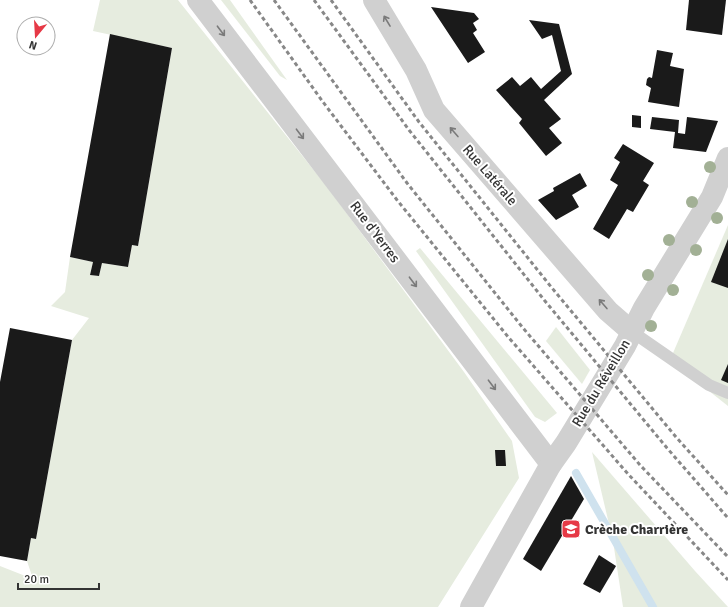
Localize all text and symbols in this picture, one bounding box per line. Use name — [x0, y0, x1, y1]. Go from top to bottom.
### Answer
north arrow — [16, 16, 56, 56]
one-way arrow — [383, 16, 391, 27]
one-way arrow — [217, 25, 226, 36]
text: N — [27, 38, 39, 52]
one-way arrow — [449, 127, 458, 137]
one-way arrow — [296, 129, 304, 140]
street label: Rue Latérale — [459, 141, 521, 209]
street label: Rue d'Yerres — [346, 198, 404, 266]
one-way arrow — [409, 277, 417, 288]
one-way arrow — [598, 299, 607, 310]
street label: Rue du Réveillon — [568, 336, 634, 430]
one-way arrow — [488, 380, 496, 391]
school or university icon: Crèche Charrière — [560, 518, 582, 540]
place label: Crèche Charrière — [585, 521, 688, 538]
scale bar — [18, 565, 99, 591]
text: 20 m — [24, 572, 49, 587]

